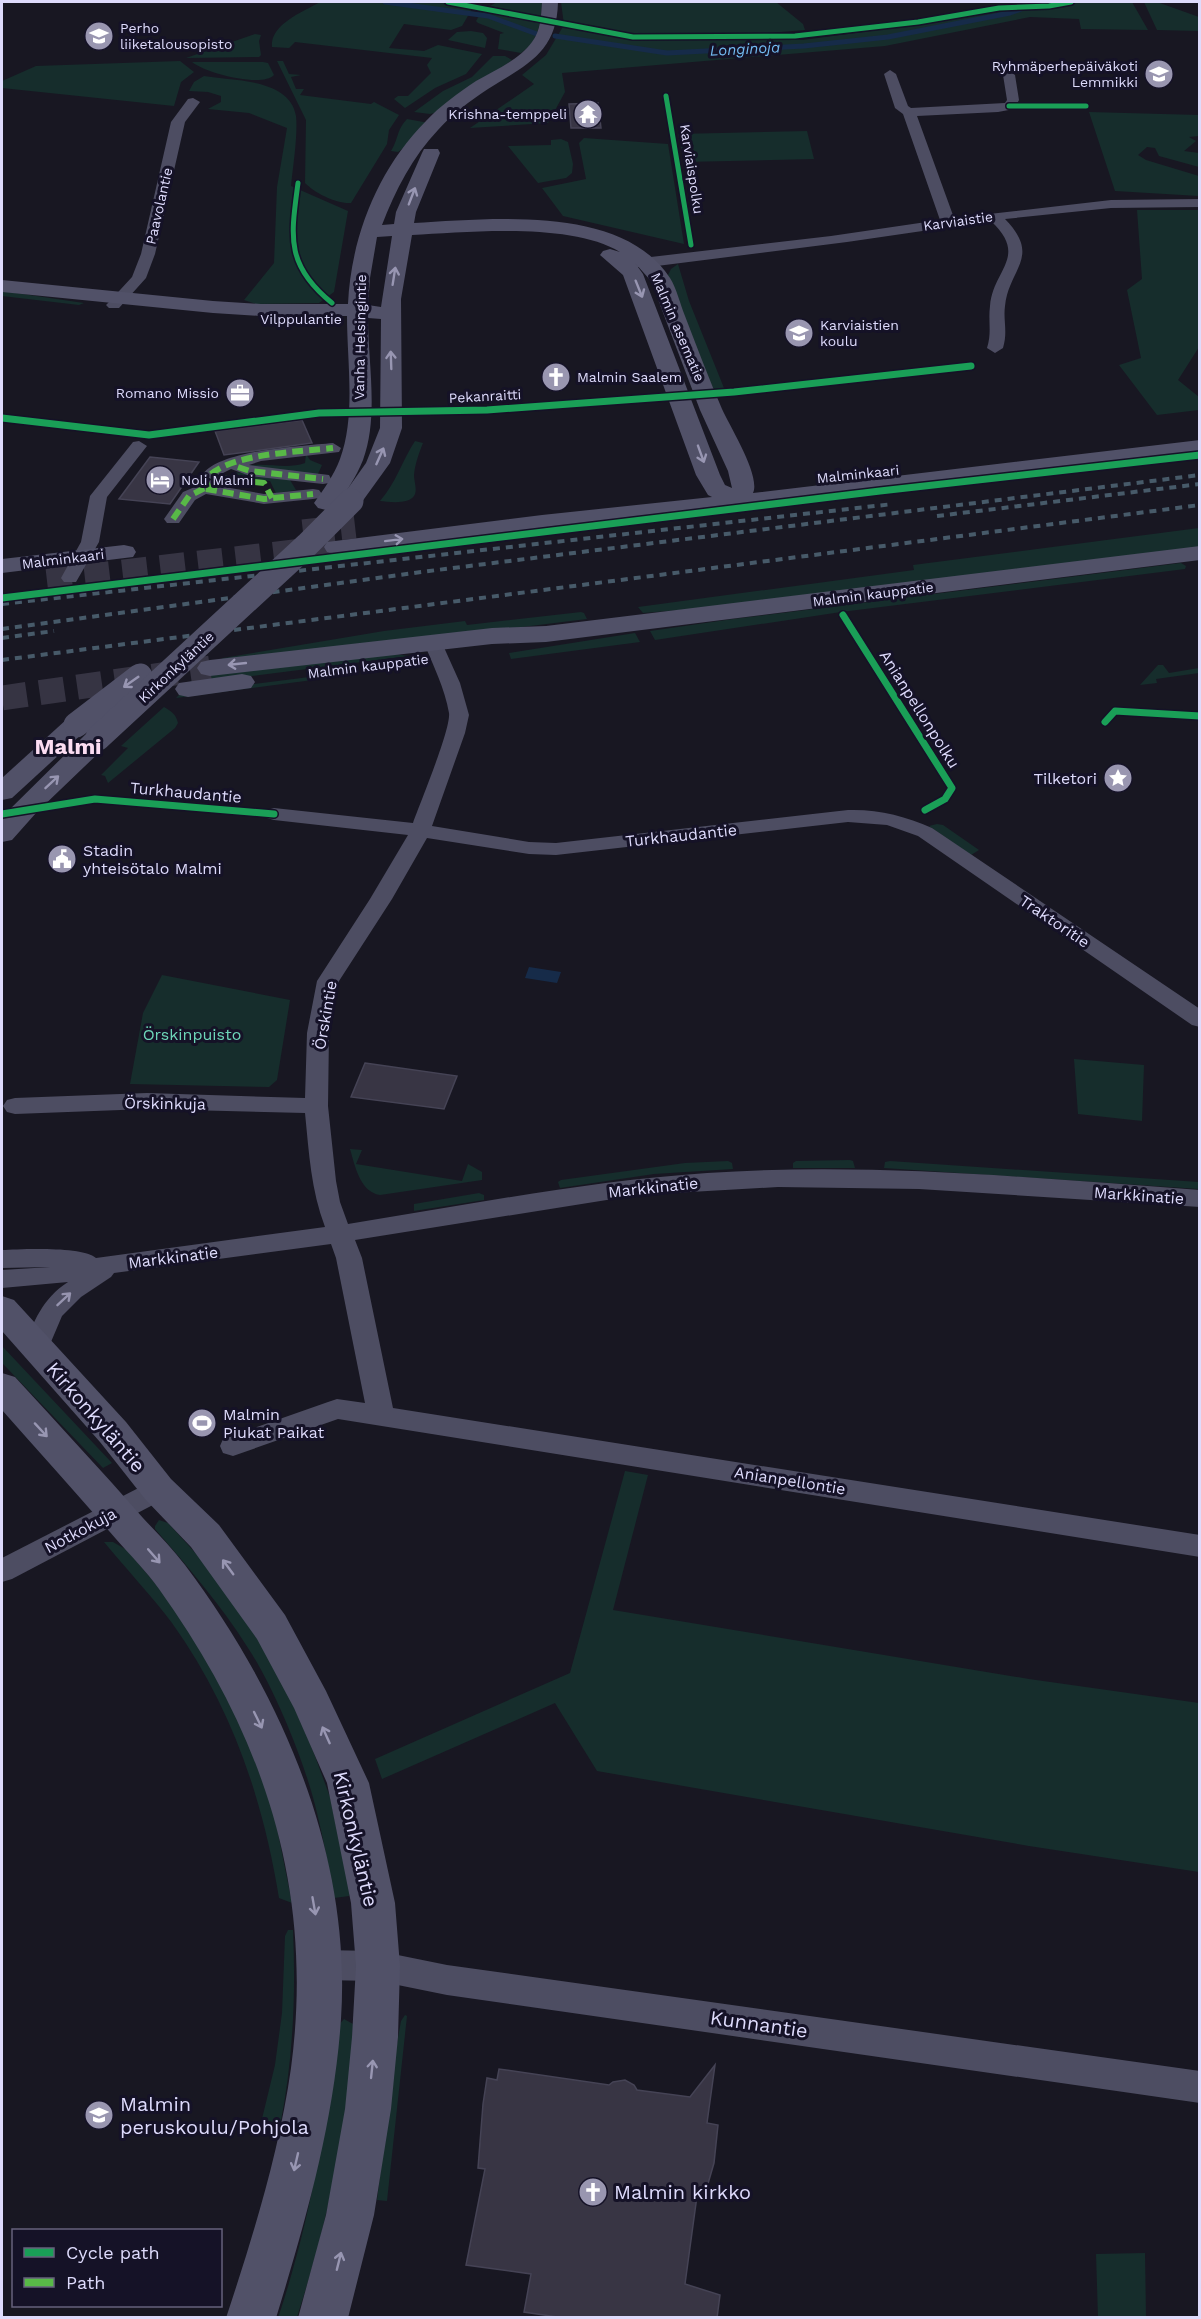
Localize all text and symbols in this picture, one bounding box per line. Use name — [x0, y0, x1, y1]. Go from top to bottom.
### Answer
school or university icon: Perho liiketalousopisto — [83, 20, 115, 52]
place label: Perho liiketalousopisto — [120, 20, 232, 52]
water label: Longinoja — [709, 38, 781, 60]
place label: Ryhmäperhepäiväkoti Lemmikki — [992, 58, 1138, 90]
school or university icon: Ryhmäperhepäiväkoti Lemmikki — [1143, 58, 1175, 90]
temple icon: Krishna-temppeli — [572, 98, 604, 130]
place label: Krishna-temppeli — [448, 106, 567, 122]
street label: Karviaispolku — [677, 123, 707, 215]
street label: Paavolantie — [142, 166, 176, 246]
one-way arrow — [408, 187, 419, 206]
street label: Karviaistie — [922, 208, 994, 234]
one-way arrow — [389, 266, 400, 286]
street label: Malmin asematie — [648, 270, 708, 384]
street label: Vanha Helsingintie — [351, 274, 369, 400]
one-way arrow — [634, 279, 645, 298]
street label: Vilppulantie — [260, 311, 342, 327]
school or university icon: Karviaistien koulu — [783, 317, 815, 349]
place label: Karviaistien koulu — [820, 317, 899, 349]
one-way arrow — [386, 350, 397, 370]
church icon: Malmin Saalem — [540, 361, 572, 393]
place label: Malmin Saalem — [577, 369, 682, 385]
office icon: Romano Missio — [224, 377, 256, 409]
place label: Romano Missio — [116, 385, 219, 401]
street label: Pekanraitti — [448, 386, 522, 406]
one-way arrow — [696, 444, 707, 463]
one-way arrow — [375, 448, 387, 466]
street label: Malminkaari — [816, 462, 900, 486]
hotel icon: Noli Malmi — [144, 464, 176, 496]
place label: Noli Malmi — [181, 472, 254, 488]
one-way arrow — [383, 534, 403, 545]
street label: Malminkaari — [21, 546, 105, 572]
street label: Malmin kauppatie — [812, 579, 934, 609]
street label: Kirkonkyläntie — [135, 628, 217, 706]
street label: Anianpellonpolku — [876, 647, 964, 772]
street label: Malmin kauppatie — [307, 651, 429, 681]
one-way arrow — [228, 659, 248, 670]
one-way arrow — [123, 676, 139, 688]
district label: Malmi — [34, 734, 102, 759]
place icon: Tilketori — [1102, 762, 1134, 794]
place label: Tilketori — [1034, 769, 1097, 788]
one-way arrow — [44, 775, 59, 789]
street label: Turkhaudantie — [129, 778, 243, 807]
street label: Turkhaudantie — [624, 820, 738, 851]
place label: Stadin yhteisötalo Malmi — [83, 841, 222, 878]
public building icon: Stadin yhteisötalo Malmi — [46, 843, 78, 875]
street label: Traktoritie — [1016, 891, 1093, 952]
street label: Örskintie — [310, 979, 341, 1051]
park label: Örskinpuisto — [143, 1025, 241, 1044]
street label: Örskinkuja — [124, 1093, 206, 1114]
street label: Markkinatie — [607, 1173, 699, 1202]
street label: Markkinatie — [1093, 1183, 1185, 1208]
street label: Markkinatie — [127, 1243, 219, 1272]
one-way arrow — [57, 1292, 72, 1306]
street label: Kirkonkyläntie — [41, 1357, 151, 1477]
place label: Malmin Piukat Paikat — [223, 1405, 324, 1442]
sports icon: Malmin Piukat Paikat — [186, 1407, 218, 1439]
one-way arrow — [34, 1422, 48, 1437]
street label: Anianpellontie — [733, 1462, 847, 1499]
street label: Notkokuja — [41, 1504, 119, 1557]
one-way arrow — [147, 1548, 161, 1563]
one-way arrow — [222, 1560, 234, 1576]
one-way arrow — [252, 1711, 264, 1729]
one-way arrow — [320, 1726, 331, 1745]
street label: Kirkonkyläntie — [329, 1769, 383, 1909]
one-way arrow — [309, 1896, 320, 1915]
street label: Kunnantie — [709, 2005, 809, 2043]
one-way arrow — [367, 2060, 378, 2080]
place label: Malmin peruskoulu/Pohjola — [120, 2092, 309, 2139]
school or university icon: Malmin peruskoulu/Pohjola — [83, 2099, 115, 2131]
one-way arrow — [290, 2152, 302, 2171]
church icon: Malmin kirkko — [577, 2176, 609, 2208]
place label: Malmin kirkko — [614, 2180, 751, 2204]
legend — [12, 2229, 222, 2307]
text: Cycle path — [66, 2242, 160, 2263]
one-way arrow — [334, 2252, 345, 2271]
text: Path — [66, 2272, 106, 2293]

